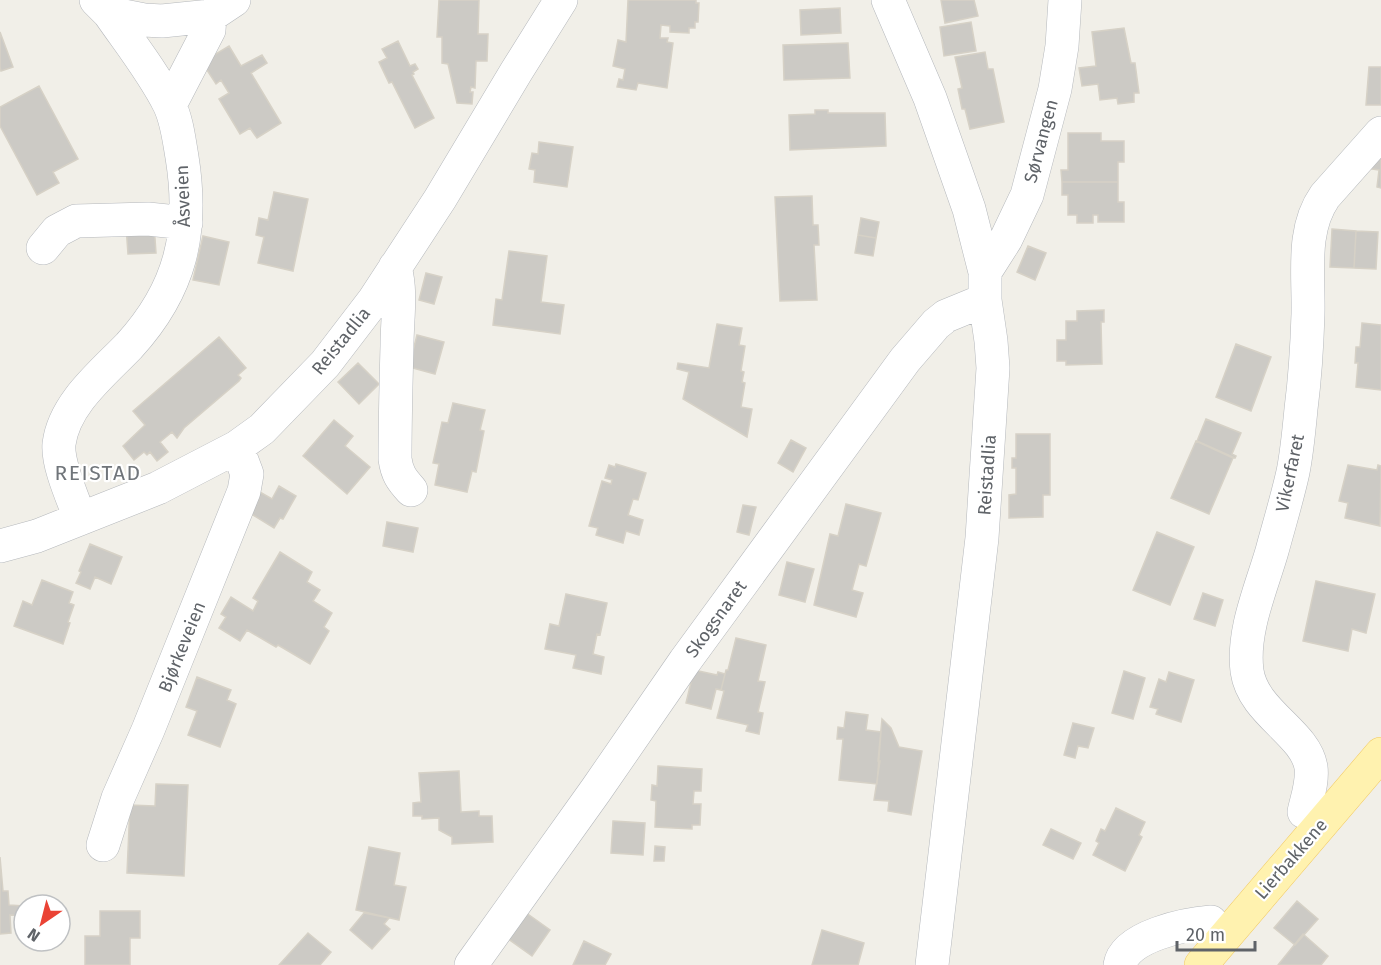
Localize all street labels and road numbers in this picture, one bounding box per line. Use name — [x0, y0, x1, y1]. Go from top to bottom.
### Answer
street label: Sørvangen — [1019, 97, 1063, 185]
street label: Åsveien — [170, 164, 195, 228]
street label: Reistadlia — [307, 303, 375, 379]
street label: Vikerfaret — [1271, 432, 1309, 514]
street label: Reistadlia — [973, 434, 1001, 516]
street label: Skogsnaret — [681, 576, 752, 662]
street label: Bjørkeveien — [154, 598, 210, 696]
street label: Lierbakkene — [1250, 814, 1332, 904]

